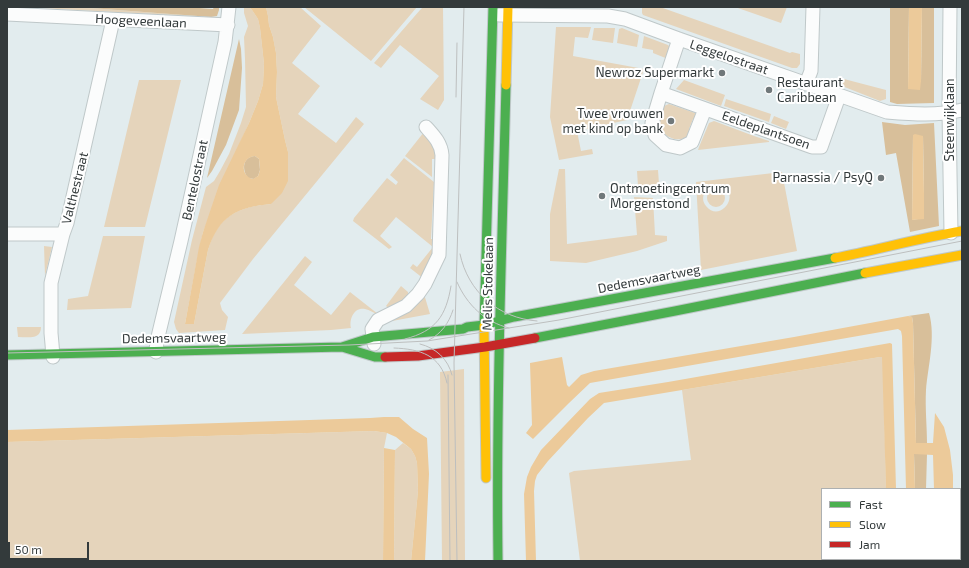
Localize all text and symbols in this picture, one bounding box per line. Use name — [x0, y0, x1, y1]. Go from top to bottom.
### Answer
street label: Hoogeveenlaan — [95, 11, 187, 31]
street label: Leggelostraat — [688, 36, 770, 78]
place label: Newroz Supermarkt — [595, 65, 714, 81]
marker: Newroz Supermarkt — [717, 68, 727, 78]
place label: Restaurant Caribbean — [777, 75, 843, 106]
street label: Steenwijklaan — [942, 78, 958, 162]
marker: Restaurant Caribbean — [764, 85, 774, 95]
place label: Twee vrouwen met kind op bank — [562, 106, 663, 137]
street label: Eeldeplantsoen — [720, 108, 812, 152]
marker: Twee vrouwen met kind op bank — [666, 116, 676, 126]
street label: Bentelostraat — [179, 138, 211, 222]
street label: Valthestraat — [58, 150, 92, 226]
place label: Parnassia / PsyQ — [772, 170, 873, 186]
marker: Parnassia / PsyQ — [876, 173, 886, 183]
place label: Ontmoetingcentrum Morgenstond — [610, 181, 730, 212]
marker: Ontmoetingcentrum Morgenstond — [597, 191, 607, 201]
street label: Melis Stokelaan — [479, 237, 497, 331]
street label: Dedemsvaartweg — [596, 261, 702, 297]
street label: Dedemsvaartweg — [122, 329, 226, 347]
legend — [821, 488, 961, 560]
text: Fast — [859, 497, 882, 511]
text: Slow — [859, 517, 886, 531]
scale bar — [10, 534, 91, 560]
text: Jam — [859, 537, 880, 551]
text: 50 m — [15, 542, 42, 556]

